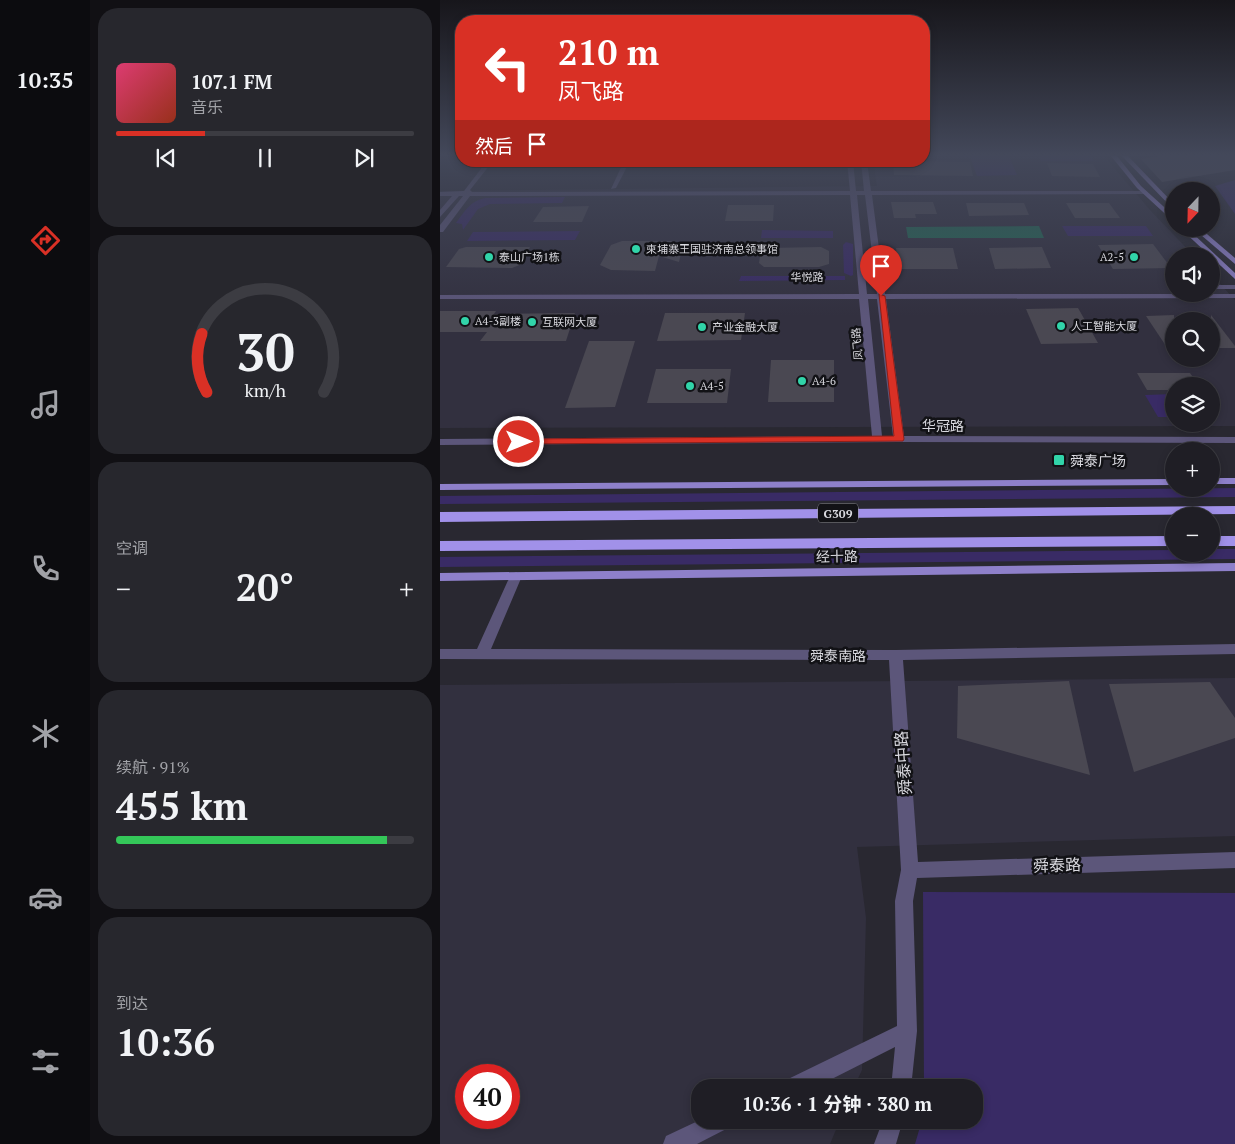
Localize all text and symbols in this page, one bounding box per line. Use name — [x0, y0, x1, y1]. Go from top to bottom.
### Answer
text: 210 m — [558, 29, 659, 75]
icon: left — [475, 35, 540, 100]
text: 10:35 — [16, 65, 74, 94]
text: 107.1 FM — [191, 69, 272, 94]
text: 凤飞路 — [558, 76, 624, 105]
text: 音乐 — [191, 96, 223, 118]
icon: arrive — [523, 130, 551, 158]
text: 然后 — [475, 133, 513, 158]
icon: previous — [152, 144, 180, 172]
icon: pause — [251, 144, 279, 172]
icon: next — [350, 144, 378, 172]
north arrow — [1165, 182, 1220, 238]
map controls — [1165, 182, 1220, 562]
icon: directions — [28, 223, 63, 258]
place label: 柬埔寨王国驻济南总领事馆 — [646, 242, 778, 256]
marker: 柬埔寨王国驻济南总领事馆 — [630, 243, 642, 255]
pin — [860, 245, 902, 296]
button: sound — [1165, 247, 1220, 302]
place label: 泰山广场1栋 — [499, 250, 560, 264]
place label: A2-5 — [1100, 250, 1124, 264]
marker: 泰山广场1栋 — [483, 251, 495, 263]
marker: A2-5 — [1128, 251, 1140, 263]
icon: arrive — [867, 252, 895, 280]
street label: 华悦路 — [791, 270, 824, 284]
button: search — [1165, 312, 1220, 367]
place label: A4-3副楼 — [475, 314, 521, 328]
marker: A4-3副楼 — [459, 315, 471, 327]
place label: 互联网大厦 — [542, 315, 597, 329]
marker: 互联网大厦 — [526, 316, 538, 328]
text: 30 — [236, 317, 294, 386]
place label: 人工智能大厦 — [1071, 319, 1137, 333]
place label: 产业金融大厦 — [712, 320, 778, 334]
marker: 人工智能大厦 — [1055, 320, 1067, 332]
marker: 产业金融大厦 — [696, 321, 708, 333]
street label: 凤飞路 — [849, 327, 865, 361]
place label: A4-6 — [812, 374, 836, 388]
marker: A4-6 — [796, 375, 808, 387]
button: layers — [1165, 377, 1220, 432]
text: km/h — [244, 378, 286, 402]
place label: A4-5 — [700, 379, 724, 393]
marker: A4-5 — [684, 380, 696, 392]
icon: music — [28, 387, 63, 422]
position arrow — [492, 415, 544, 467]
street label: 华冠路 — [922, 416, 964, 435]
button: + — [1165, 442, 1220, 497]
place label: 舜泰广场 — [1070, 451, 1126, 470]
marker: 舜泰广场 — [1052, 453, 1066, 467]
road number: G309 — [818, 503, 858, 522]
button: − — [1165, 507, 1220, 562]
text: 空调 — [116, 537, 148, 559]
street label: 经十路 — [816, 546, 858, 566]
icon: phone — [28, 551, 63, 586]
text: 20° — [236, 562, 294, 612]
text: − — [116, 570, 131, 607]
text: + — [399, 570, 414, 607]
street label: 舜泰南路 — [810, 646, 866, 665]
icon: climate — [28, 716, 63, 751]
street label: 舜泰中路 — [890, 730, 916, 796]
text: 续航 · 91% — [116, 756, 190, 778]
text: 455 km — [116, 781, 248, 831]
street label: 舜泰路 — [1033, 853, 1081, 877]
icon: car — [28, 880, 63, 915]
text: 到达 — [116, 992, 148, 1014]
text: 10:36 — [116, 1017, 215, 1067]
icon: filters — [28, 1044, 63, 1079]
speed limit sign: 40 — [455, 1064, 520, 1129]
text: 10:36 · 1 分钟 · 380 m — [742, 1091, 932, 1116]

